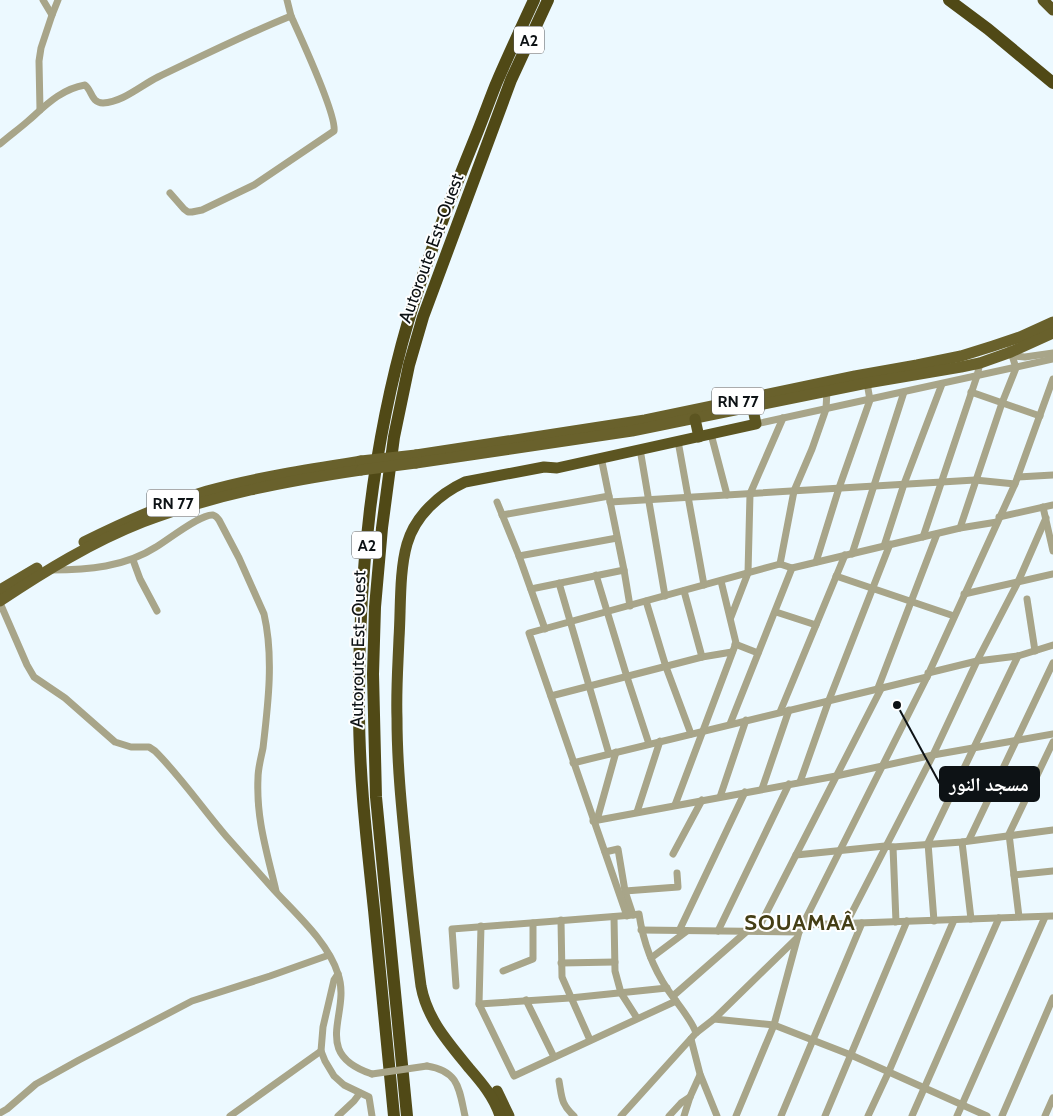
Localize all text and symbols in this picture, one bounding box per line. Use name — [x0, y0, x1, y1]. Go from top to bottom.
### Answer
road number: A2 — [514, 26, 544, 54]
street label: Autoroute Est-Ouest — [394, 170, 468, 326]
road number: RN 77 — [712, 388, 764, 414]
road number: RN 77 — [147, 489, 199, 516]
road number: A2 — [352, 532, 382, 558]
street label: Autoroute Est-Ouest — [346, 570, 370, 728]
callout: مسجد النور — [940, 767, 1039, 801]
text: مسجد النور — [948, 773, 1029, 796]
district label: SOUAMAÂ — [744, 909, 856, 936]

